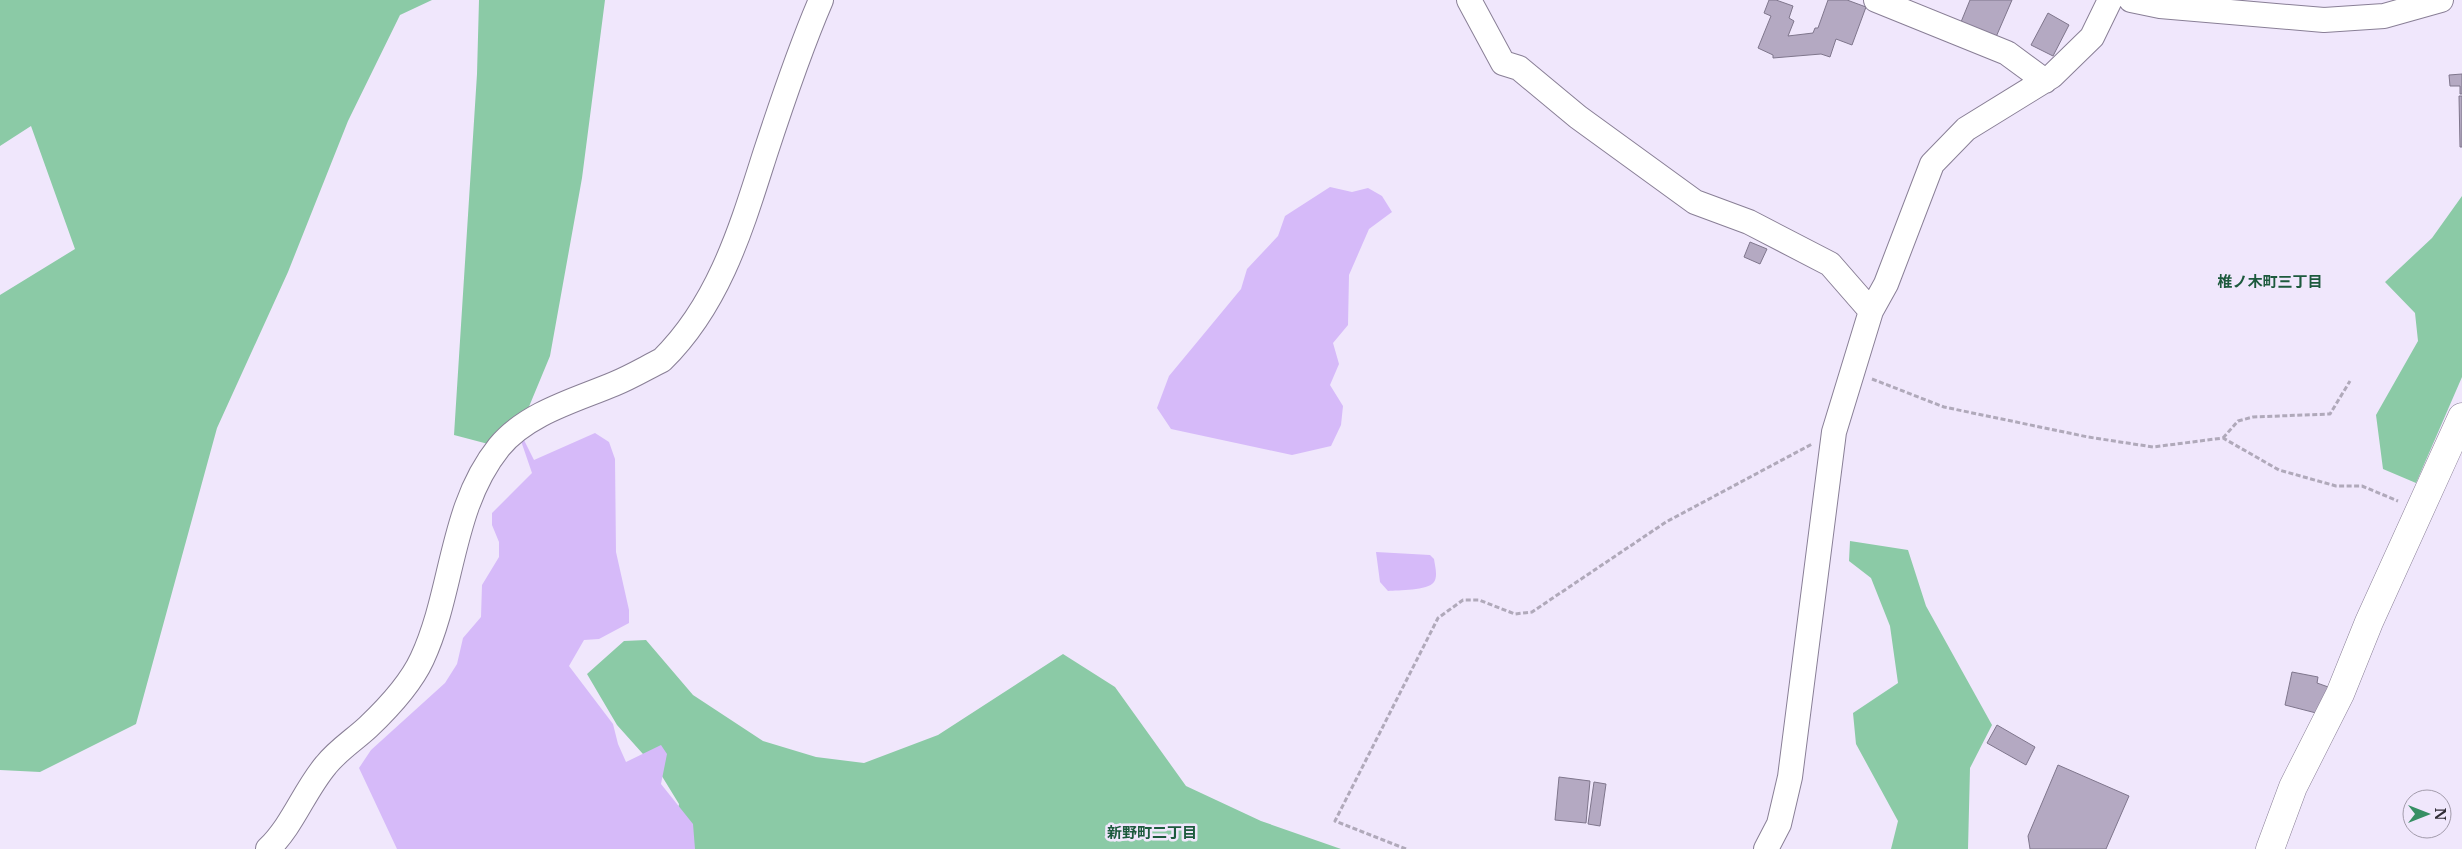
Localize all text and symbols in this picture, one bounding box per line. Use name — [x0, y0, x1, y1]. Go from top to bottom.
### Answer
district label: 椎ノ木町三丁目 — [2217, 272, 2323, 291]
north arrow — [2402, 789, 2452, 839]
text: N — [2431, 807, 2449, 821]
district label: 新野町二丁目 — [1107, 823, 1197, 842]

